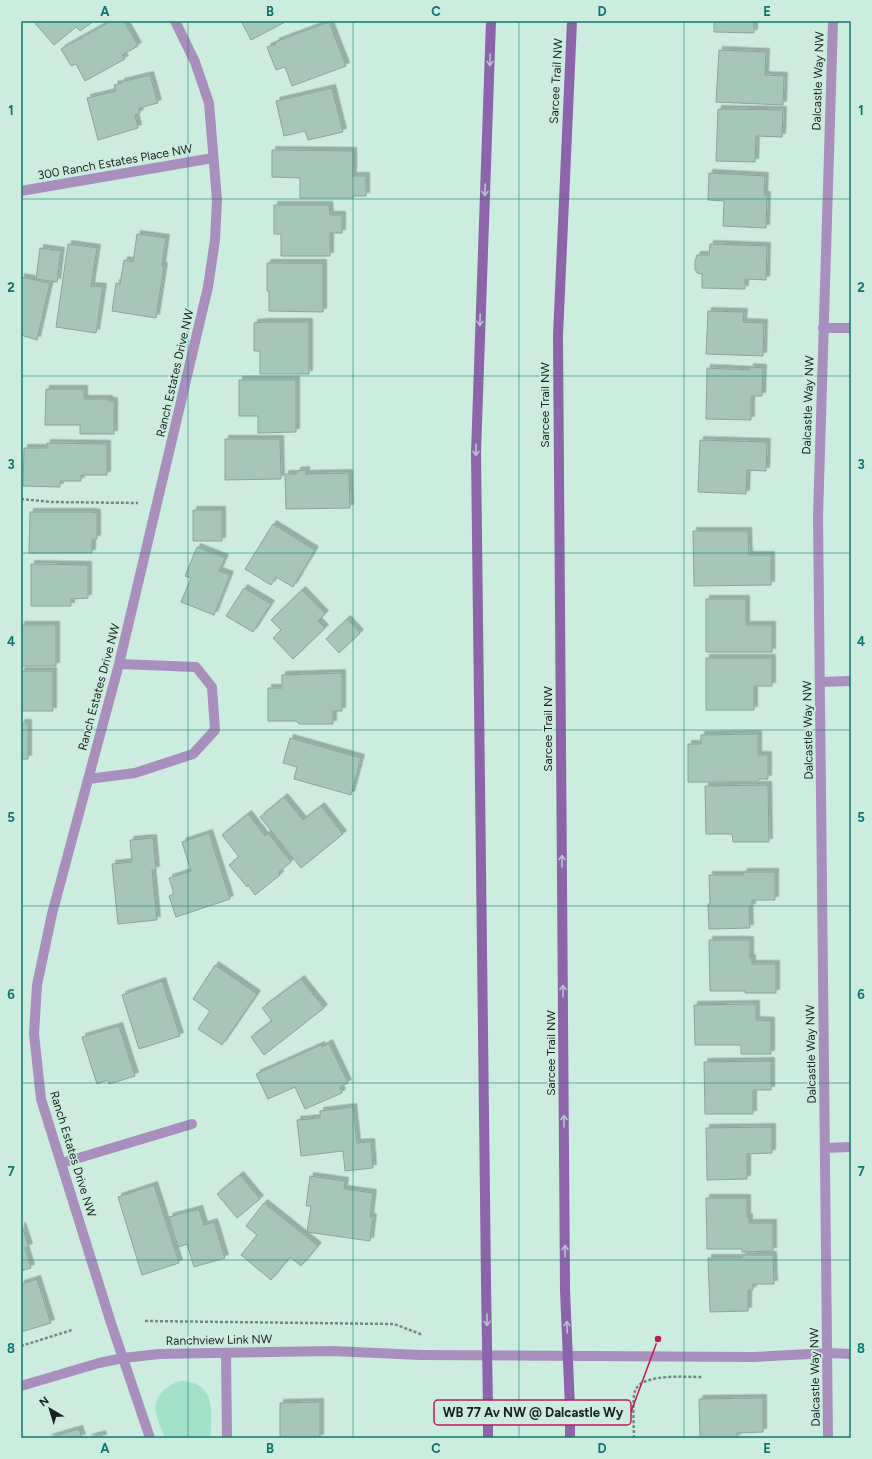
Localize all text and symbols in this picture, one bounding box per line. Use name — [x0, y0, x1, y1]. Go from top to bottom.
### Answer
text: A — [100, 4, 110, 19]
text: B — [266, 4, 274, 19]
text: C — [431, 4, 441, 19]
text: D — [597, 4, 607, 19]
text: E — [763, 4, 771, 19]
street label: Dalcastle Way NW — [809, 31, 827, 131]
street label: Sarcee Trail NW — [547, 37, 565, 124]
one-way arrow — [486, 53, 493, 66]
text: 1 — [8, 103, 14, 118]
text: 1 — [858, 103, 864, 118]
street label: 300 Ranch Estates Place NW — [37, 141, 194, 183]
one-way arrow — [481, 183, 489, 196]
text: 2 — [7, 280, 15, 295]
text: 2 — [857, 280, 865, 295]
street label: Ranch Estates Drive NW — [153, 307, 197, 438]
one-way arrow — [477, 313, 484, 326]
street label: Dalcastle Way NW — [799, 355, 817, 455]
street label: Sarcee Trail NW — [538, 362, 552, 448]
one-way arrow — [472, 443, 480, 456]
text: 3 — [7, 457, 15, 472]
text: 3 — [857, 457, 865, 472]
street label: Ranch Estates Drive NW — [75, 621, 123, 752]
text: 4 — [7, 634, 15, 649]
text: 4 — [857, 634, 865, 649]
street label: Dalcastle Way NW — [800, 680, 816, 780]
street label: Sarcee Trail NW — [541, 686, 555, 772]
text: 5 — [7, 810, 15, 825]
text: 5 — [857, 810, 865, 825]
one-way arrow — [558, 855, 566, 868]
one-way arrow — [559, 985, 567, 998]
text: 6 — [7, 987, 15, 1002]
text: 6 — [857, 987, 865, 1002]
street label: Dalcastle Way NW — [803, 1004, 819, 1104]
street label: Sarcee Trail NW — [544, 1010, 558, 1096]
street label: Ranch Estates Drive NW — [47, 1089, 99, 1219]
one-way arrow — [560, 1115, 568, 1128]
text: 7 — [7, 1164, 15, 1179]
text: 7 — [857, 1164, 865, 1179]
one-way arrow — [561, 1245, 569, 1258]
one-way arrow — [483, 1313, 491, 1326]
one-way arrow — [563, 1321, 571, 1334]
street label: Dalcastle Way NW — [807, 1327, 823, 1427]
street label: Ranchview Link NW — [166, 1332, 273, 1348]
text: 8 — [7, 1341, 15, 1356]
text: 8 — [857, 1341, 865, 1356]
north arrow — [30, 1389, 70, 1429]
text: N — [37, 1394, 52, 1409]
callout: WB 77 Av NW @ Dalcastle Wy — [434, 1400, 631, 1425]
text: WB 77 Av NW @ Dalcastle Wy — [443, 1405, 624, 1420]
text: A — [100, 1441, 110, 1456]
text: B — [266, 1441, 274, 1456]
text: C — [431, 1441, 441, 1456]
text: D — [597, 1441, 607, 1456]
text: E — [763, 1441, 771, 1456]

